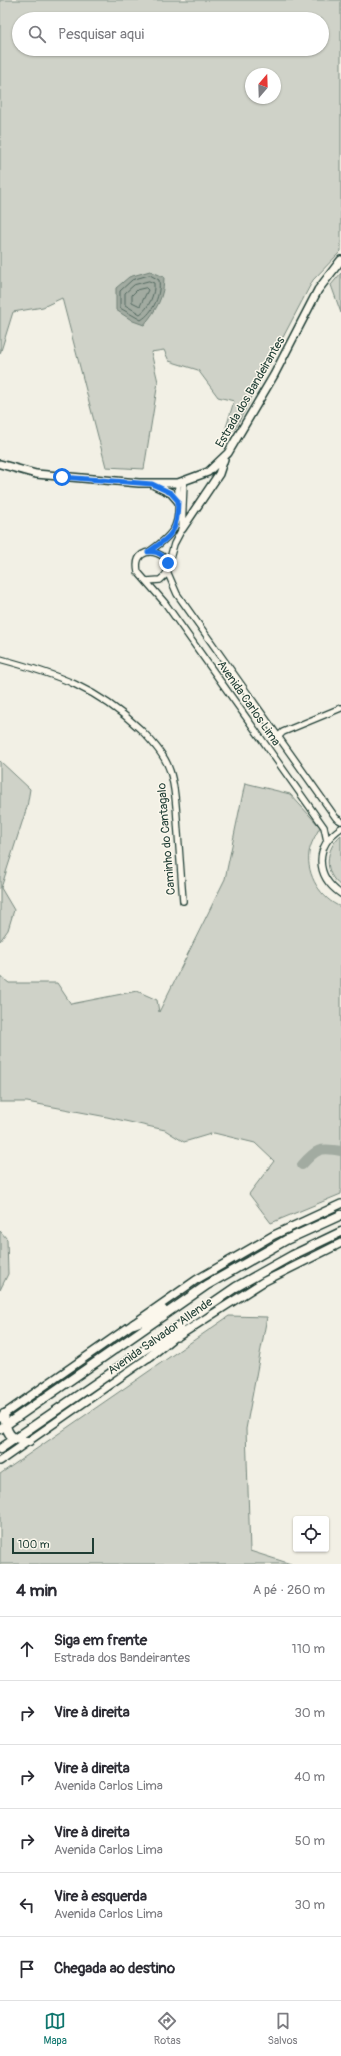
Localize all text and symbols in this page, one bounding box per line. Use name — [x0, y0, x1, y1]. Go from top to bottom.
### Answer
search box — [12, 12, 329, 56]
icon: search — [26, 23, 48, 45]
text: Pesquisar aqui — [58, 25, 144, 44]
north arrow — [245, 68, 281, 104]
street label: Estrada dos Bandeirantes — [213, 334, 289, 450]
route start — [53, 468, 71, 486]
route end — [159, 554, 177, 572]
street label: Avenida Carlos Lima — [214, 658, 284, 749]
street label: Caminho do Cantagalo — [154, 782, 179, 896]
street label: Avenida Salvador Allende — [105, 1295, 216, 1378]
map controls — [293, 1516, 329, 1552]
button: locate — [293, 1516, 329, 1552]
scale bar — [12, 1536, 94, 1555]
text: 100 m — [18, 1538, 49, 1551]
text: 4 min — [16, 1580, 57, 1601]
text: A pé · 260 m — [253, 1582, 325, 1598]
text: Siga em frente — [54, 1631, 147, 1650]
icon: ahead — [16, 1638, 38, 1660]
text: 110 m — [292, 1641, 325, 1657]
text: Estrada dos Bandeirantes — [54, 1650, 190, 1666]
icon: right — [16, 1702, 38, 1724]
text: Vire à direita — [54, 1703, 130, 1722]
text: 30 m — [295, 1705, 325, 1721]
text: Vire à direita — [54, 1759, 130, 1778]
icon: right — [16, 1766, 38, 1788]
text: 40 m — [294, 1769, 325, 1785]
text: Avenida Carlos Lima — [54, 1778, 163, 1794]
text: Vire à direita — [54, 1823, 130, 1842]
icon: right — [16, 1830, 38, 1852]
text: 50 m — [295, 1833, 325, 1849]
text: Avenida Carlos Lima — [54, 1842, 163, 1858]
text: Vire à esquerda — [54, 1887, 147, 1906]
icon: left — [16, 1894, 38, 1916]
text: 30 m — [295, 1897, 325, 1913]
text: Avenida Carlos Lima — [54, 1906, 163, 1922]
icon: arrive — [16, 1958, 38, 1980]
text: Chegada ao destino — [54, 1959, 175, 1978]
tab: Mapa — [43, 2010, 67, 2047]
tab: Rotas — [154, 2010, 181, 2047]
tab: Salvos — [268, 2010, 297, 2047]

